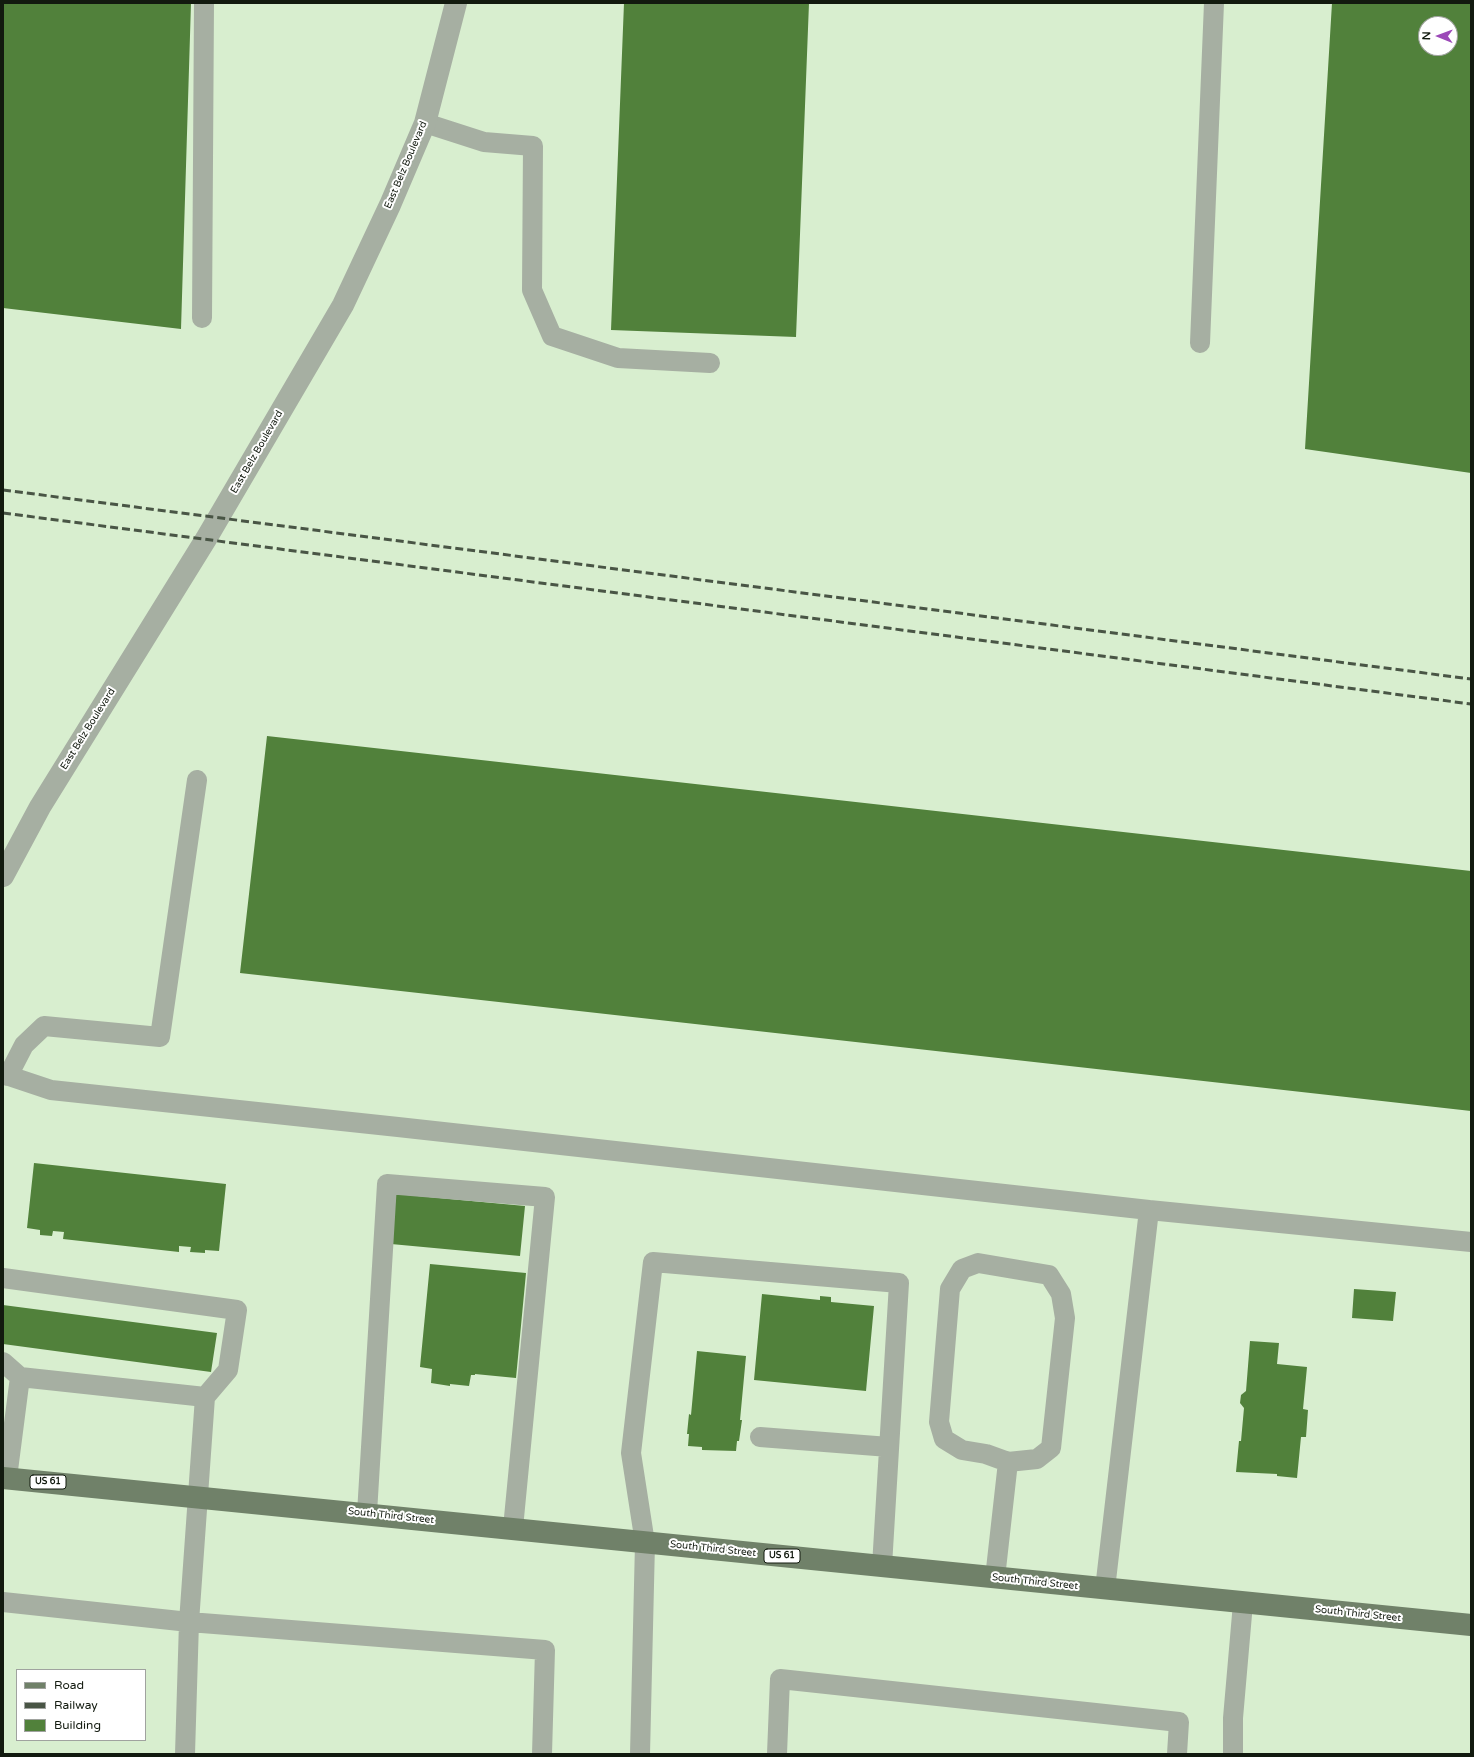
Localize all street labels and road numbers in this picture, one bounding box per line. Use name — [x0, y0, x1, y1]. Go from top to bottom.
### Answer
street label: East Belz Boulevard — [382, 120, 430, 210]
street label: East Belz Boulevard — [228, 408, 286, 496]
street label: East Belz Boulevard — [58, 686, 118, 772]
road number: US 61 — [30, 1475, 66, 1489]
street label: South Third Street — [347, 1506, 435, 1526]
street label: South Third Street — [669, 1539, 757, 1559]
road number: US 61 — [764, 1549, 800, 1563]
street label: South Third Street — [991, 1572, 1079, 1592]
street label: South Third Street — [1314, 1604, 1402, 1624]

